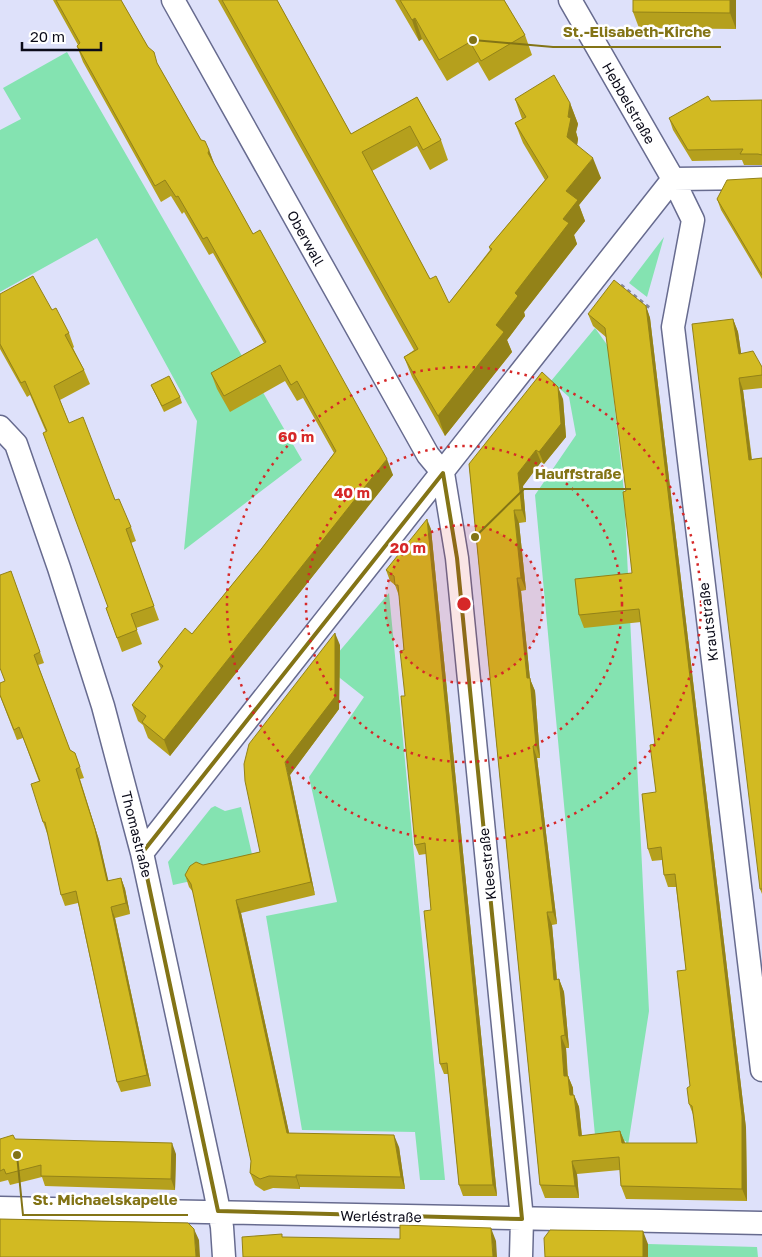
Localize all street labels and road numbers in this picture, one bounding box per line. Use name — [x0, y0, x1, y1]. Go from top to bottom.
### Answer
street label: Hebbelstraße — [599, 59, 659, 147]
street label: Oberwall — [284, 207, 328, 269]
street label: Krautstraße — [695, 582, 721, 662]
street label: Thomastraße — [118, 789, 156, 879]
street label: Kleestraße — [475, 827, 499, 901]
street label: Werléstraße — [340, 1207, 422, 1225]

